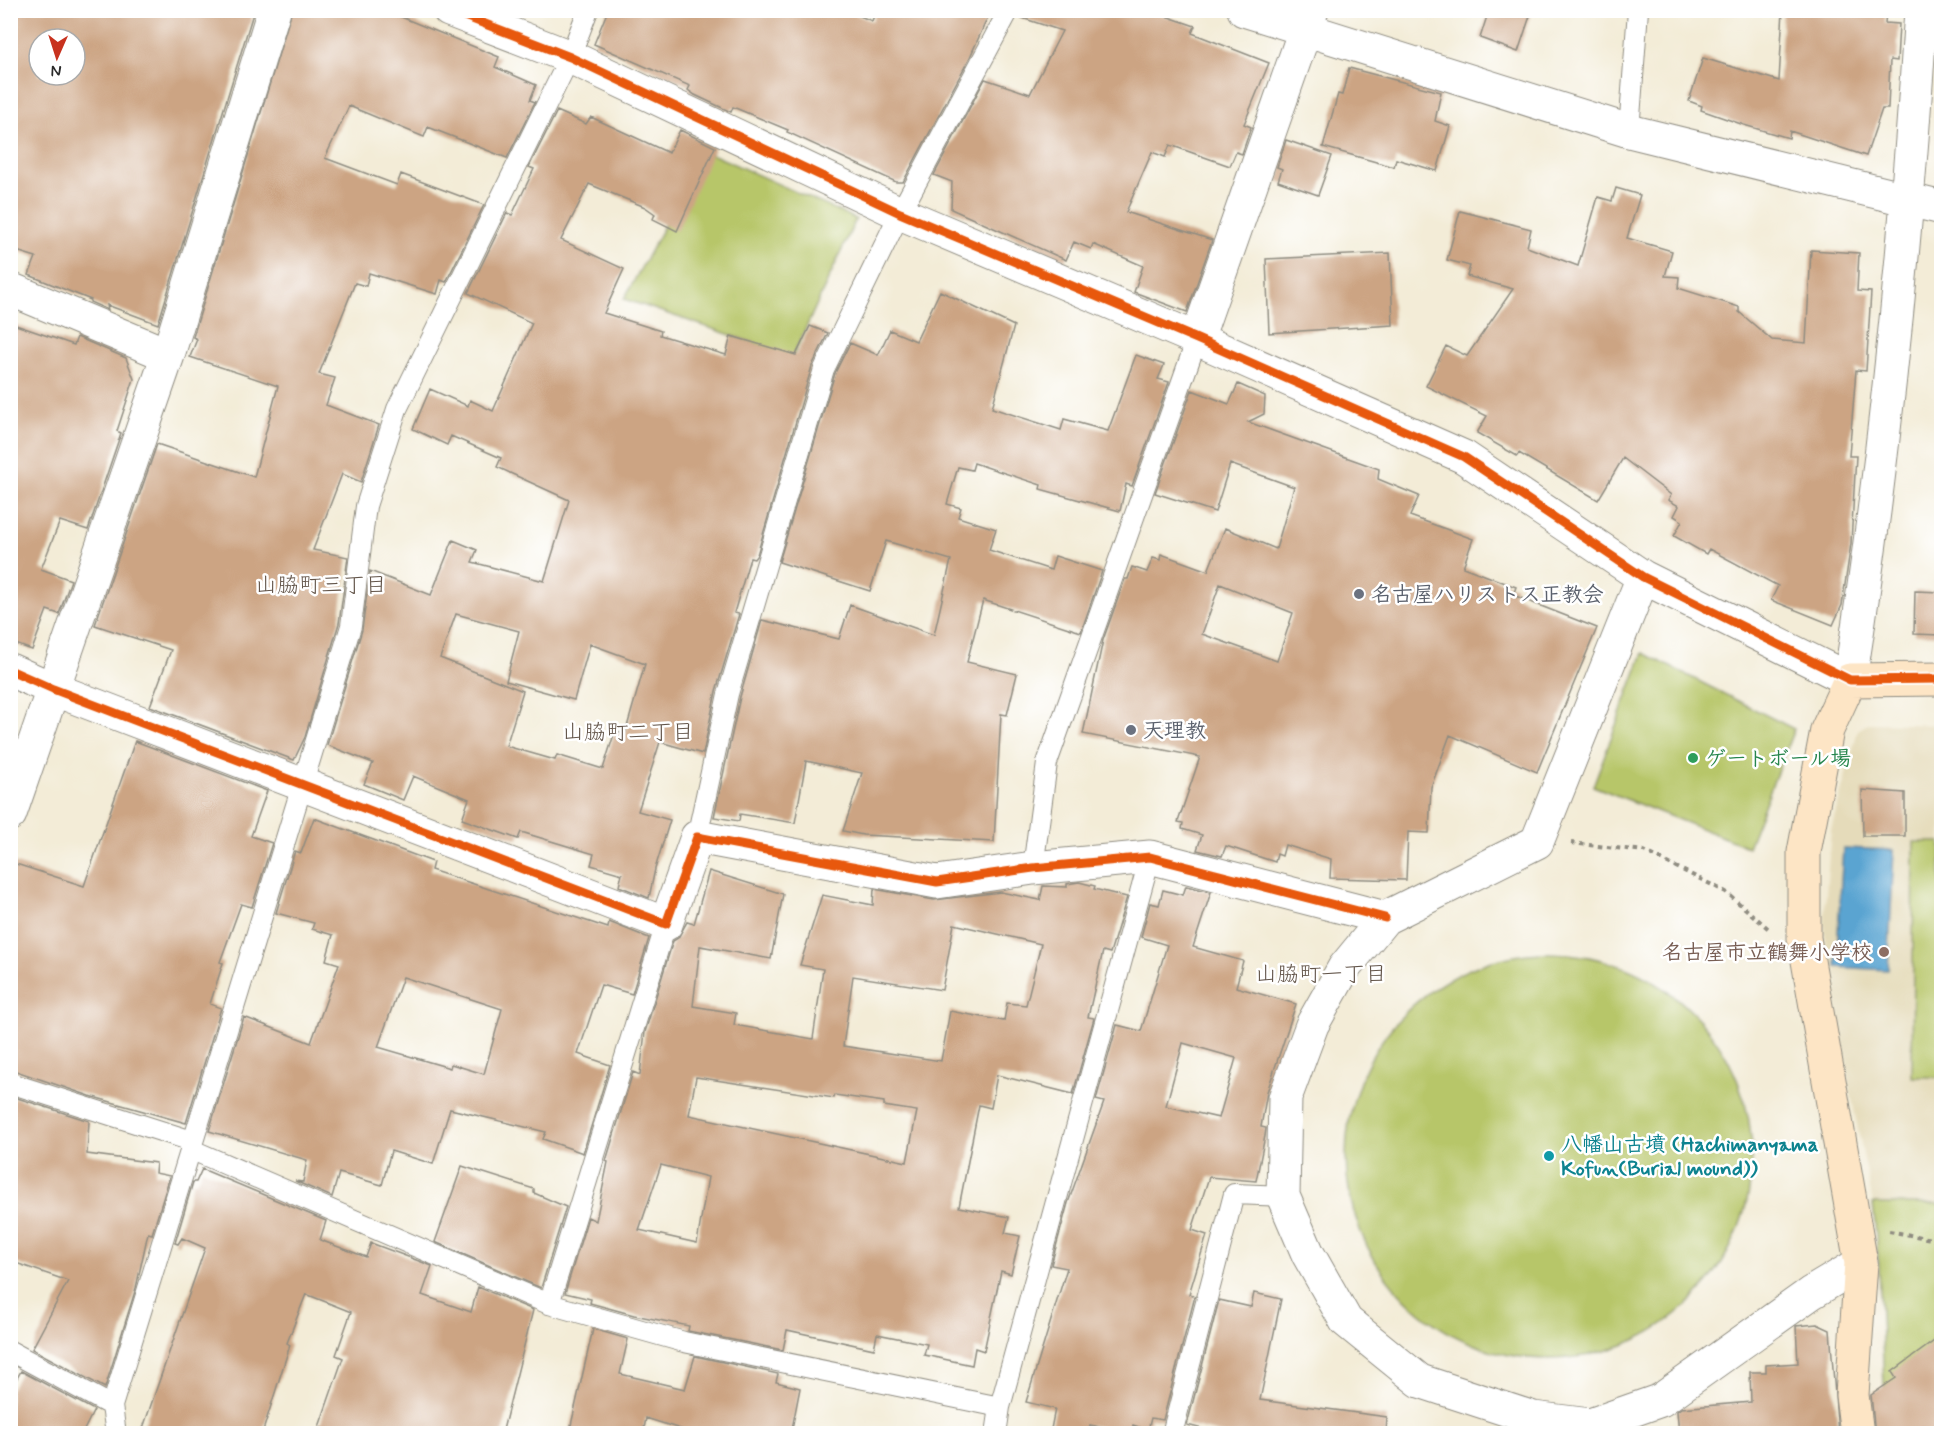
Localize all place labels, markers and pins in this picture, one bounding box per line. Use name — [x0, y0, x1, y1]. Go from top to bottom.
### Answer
place label: 名古屋ハリストス正教会 — [1371, 581, 1604, 609]
marker: 名古屋ハリストス正教会 — [1352, 587, 1366, 601]
place label: 天理教 — [1143, 717, 1206, 745]
marker: 天理教 — [1124, 723, 1138, 737]
place label: ゲートボール場 — [1705, 745, 1851, 773]
marker: ゲートボール場 — [1686, 751, 1700, 765]
place label: 名古屋市立鶴舞小学校 — [1662, 939, 1872, 967]
marker: 名古屋市立鶴舞小学校 — [1877, 945, 1891, 959]
place label: 八幡山古墳 (Hachimanyama Kofun(Burial mound)) — [1561, 1131, 1819, 1183]
marker: 八幡山古墳 (Hachimanyama Kofun(Burial mound)) — [1542, 1149, 1556, 1163]

